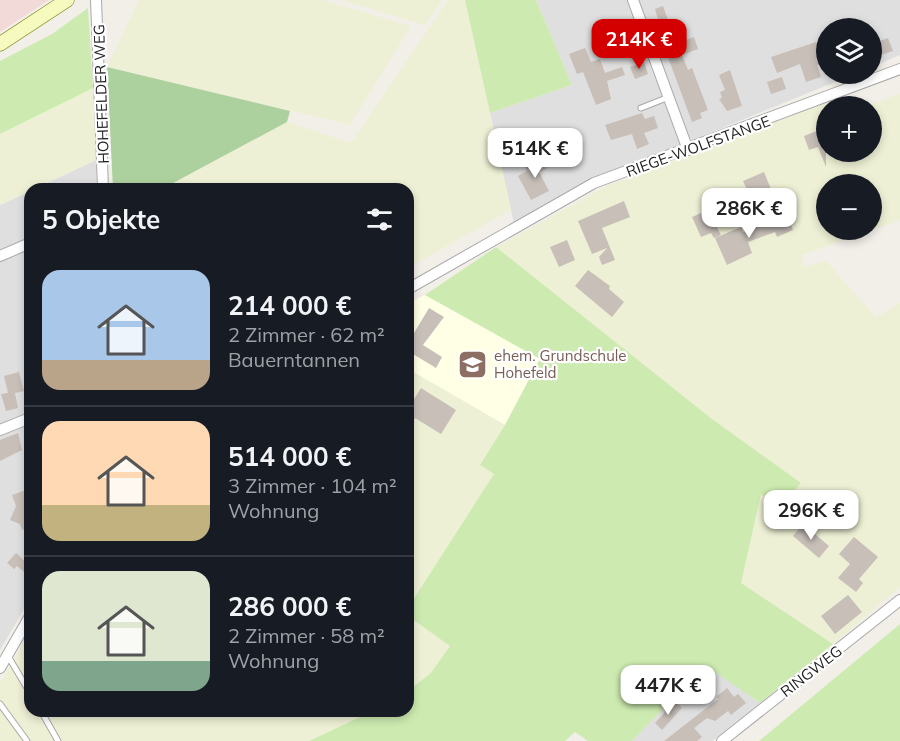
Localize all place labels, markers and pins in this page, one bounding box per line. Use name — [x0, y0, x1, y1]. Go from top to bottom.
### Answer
pin: 214K € — [590, 19, 688, 70]
pin: 514K € — [486, 128, 584, 179]
pin: 286K € — [700, 188, 798, 239]
place label: ehem. Grundschule Hohefeld — [494, 346, 627, 382]
school or university icon: ehem. Grundschule Hohefeld — [457, 348, 489, 380]
pin: 296K € — [762, 490, 860, 541]
pin: 447K € — [619, 665, 717, 716]

